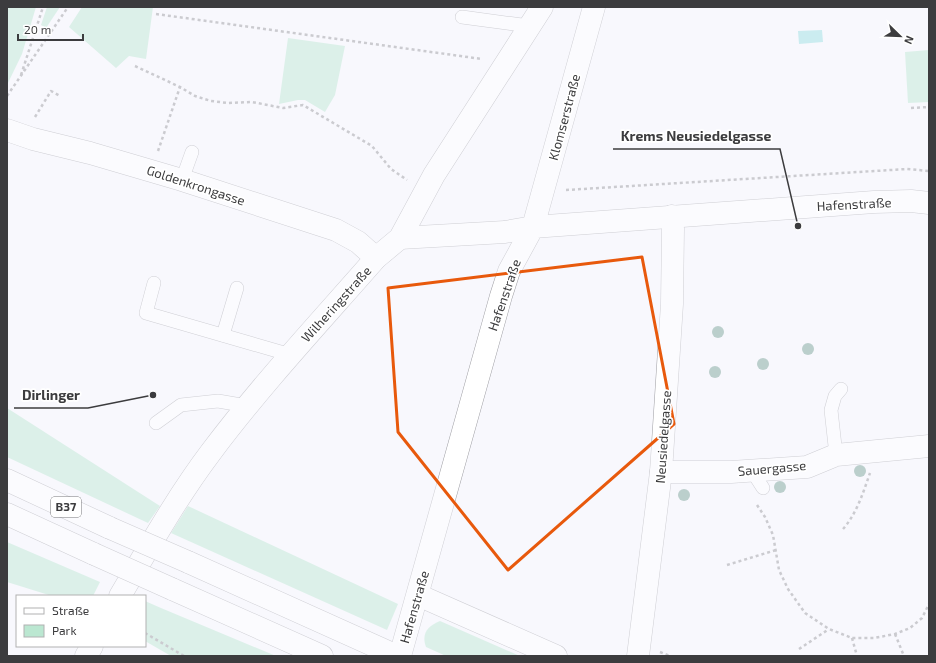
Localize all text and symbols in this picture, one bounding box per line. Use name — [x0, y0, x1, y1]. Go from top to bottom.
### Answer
scale bar — [18, 16, 83, 42]
north arrow — [880, 16, 920, 56]
text: 20 m — [24, 22, 51, 36]
text: N — [902, 34, 917, 46]
street label: Klomserstraße — [545, 72, 583, 162]
callout: Krems Neusiedelgasse — [613, 123, 780, 149]
text: Krems Neusiedelgasse — [621, 127, 771, 144]
street label: Goldenkrongasse — [145, 162, 247, 208]
street label: Hafenstraße — [816, 194, 892, 214]
street label: Hafenstraße — [484, 257, 524, 333]
street label: Wilheringstraße — [298, 263, 374, 345]
callout: Dirlinger — [14, 382, 88, 408]
text: Dirlinger — [22, 386, 80, 403]
street label: Neusiedelgasse — [652, 390, 674, 484]
street label: Sauergasse — [737, 457, 807, 479]
road number: B37 — [51, 497, 81, 517]
street label: Hafenstraße — [396, 569, 432, 645]
legend — [16, 595, 146, 647]
text: Straße — [52, 603, 89, 617]
text: Park — [52, 623, 77, 637]

